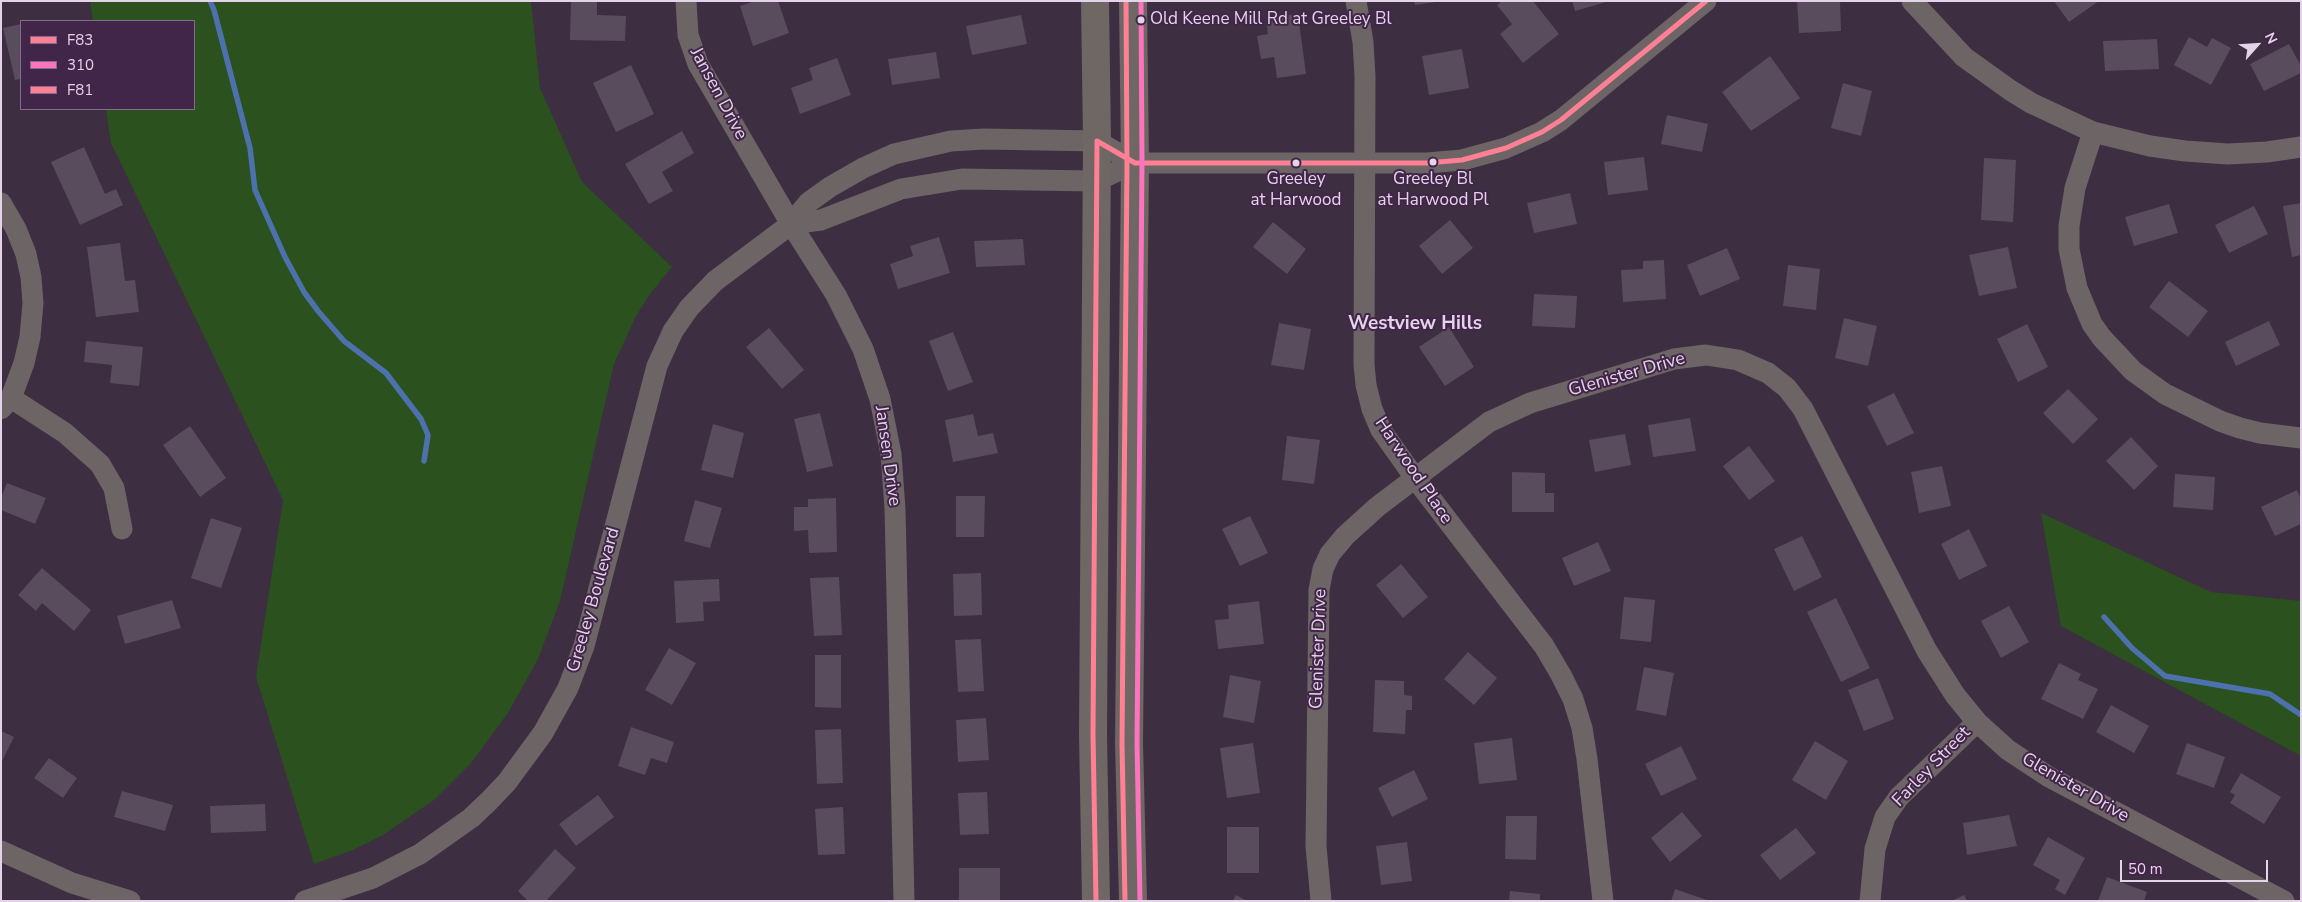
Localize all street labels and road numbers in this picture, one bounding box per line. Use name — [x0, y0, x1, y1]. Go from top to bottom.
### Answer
street label: Jansen Drive — [685, 44, 751, 144]
street label: Glenister Drive — [1566, 348, 1688, 402]
street label: Jansen Drive — [869, 404, 905, 508]
street label: Harwood Place — [1369, 413, 1457, 529]
street label: Greeley Boulevard — [563, 525, 625, 675]
street label: Glenister Drive — [1306, 588, 1332, 710]
street label: Farley Street — [1888, 722, 1976, 812]
street label: Glenister Drive — [2017, 749, 2133, 827]

